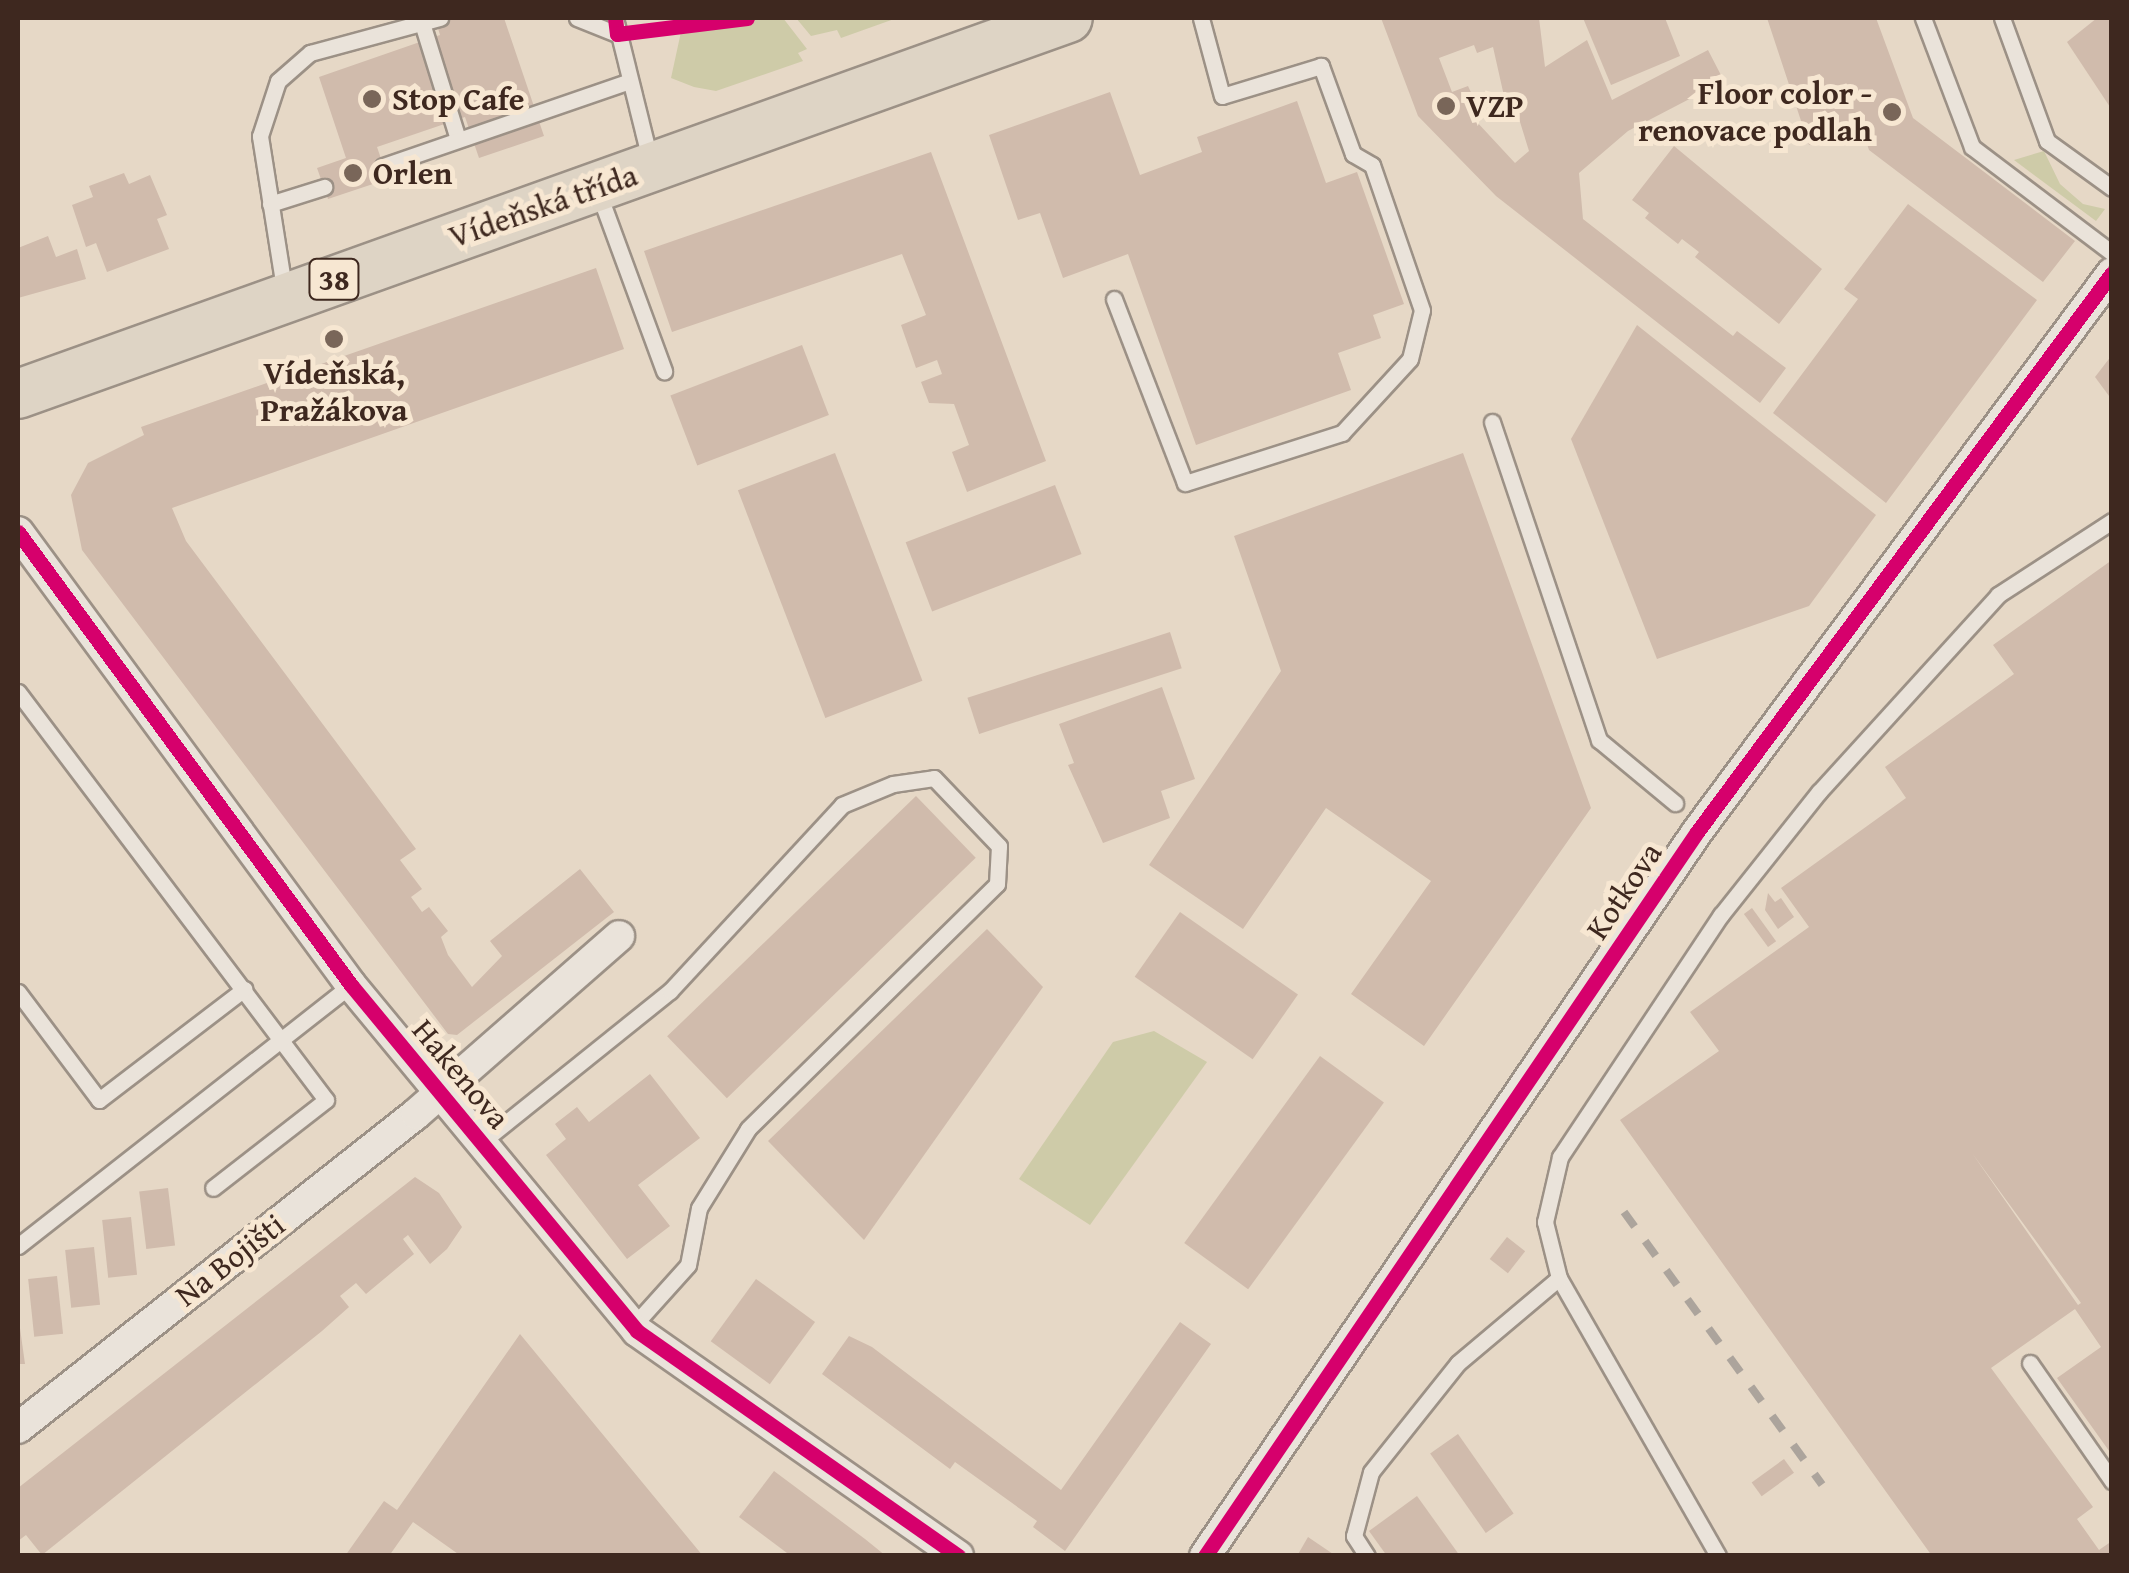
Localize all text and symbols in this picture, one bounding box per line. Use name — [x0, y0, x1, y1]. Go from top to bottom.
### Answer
place label: Floor color - renovace podlah — [1638, 75, 1872, 150]
place label: Stop Cafe — [392, 80, 525, 118]
place label: VZP — [1466, 87, 1524, 125]
marker: Stop Cafe — [361, 88, 383, 110]
marker: VZP — [1435, 95, 1457, 117]
marker: Floor color - renovace podlah — [1881, 101, 1903, 123]
place label: Orlen — [373, 154, 452, 192]
street label: Vídeňská třída — [444, 156, 642, 256]
marker: Orlen — [342, 162, 364, 184]
road number: 38 — [306, 254, 362, 304]
marker: Vídeňská, Pražákova — [323, 328, 345, 350]
place label: Vídeňská, Pražákova — [260, 355, 408, 430]
street label: Kotkova — [1578, 835, 1670, 947]
street label: Hakenova — [404, 1011, 518, 1137]
street label: Na Bojišti — [168, 1205, 292, 1315]

